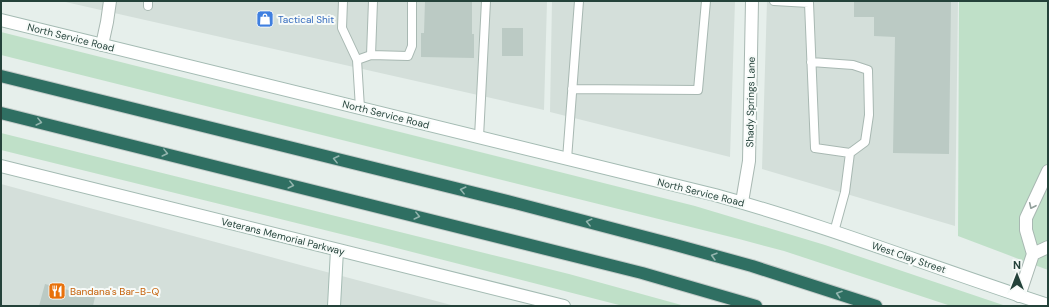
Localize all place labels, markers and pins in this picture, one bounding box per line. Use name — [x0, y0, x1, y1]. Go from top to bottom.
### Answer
shop icon: Tactical Shit — [255, 9, 275, 29]
place label: Tactical Shit — [278, 13, 334, 26]
restaurant icon: Bandana's Bar-B-Q — [47, 281, 67, 301]
place label: Bandana's Bar-B-Q — [70, 285, 159, 298]

